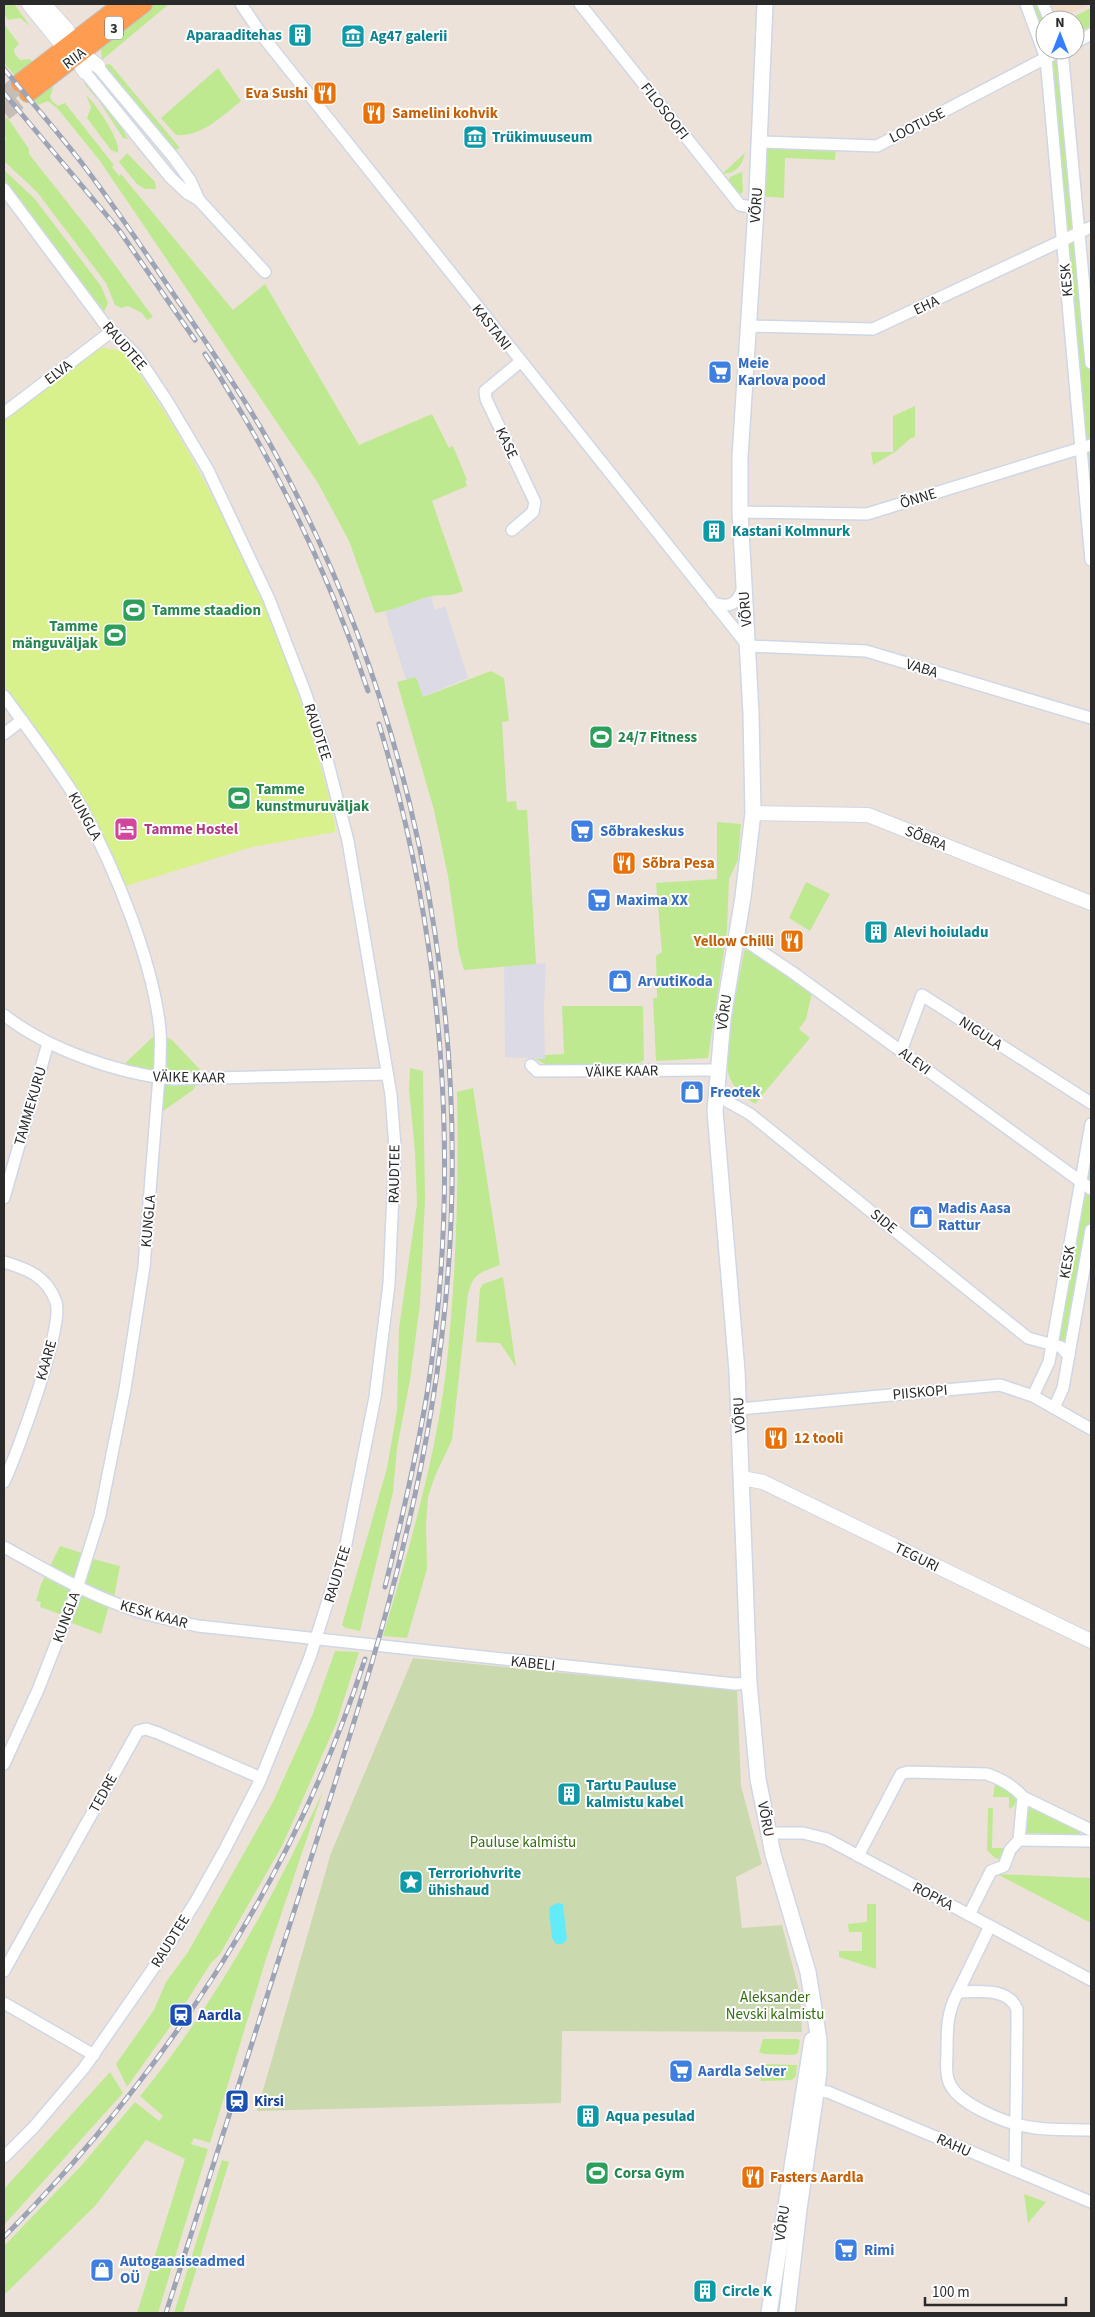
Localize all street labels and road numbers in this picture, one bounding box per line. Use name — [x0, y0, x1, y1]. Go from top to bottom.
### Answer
road number: 3 — [105, 16, 123, 40]
street label: RIIA — [58, 42, 91, 74]
street label: FILOSOOFI — [636, 78, 694, 144]
street label: LOOTUSE — [886, 102, 949, 148]
street label: VÕRU — [745, 186, 768, 224]
street label: KESK — [1055, 262, 1078, 297]
street label: EHA — [910, 290, 943, 320]
street label: KASTANI — [467, 300, 516, 355]
street label: RAUDTEE — [97, 317, 152, 375]
street label: ELVA — [40, 355, 77, 390]
street label: KASE — [490, 424, 523, 462]
street label: ÕNNE — [897, 483, 939, 514]
street label: VÕRU — [733, 590, 758, 628]
street label: VABA — [903, 654, 941, 684]
street label: RAUDTEE — [298, 701, 337, 763]
street label: KUNGLA — [63, 788, 107, 845]
street label: SÕBRA — [902, 821, 951, 857]
street label: VÕRU — [712, 993, 737, 1031]
street label: NIGULA — [955, 1012, 1007, 1056]
street label: ALEVI — [894, 1043, 935, 1080]
street label: VÄIKE KAAR — [586, 1060, 659, 1083]
street label: TAMMEKURU — [9, 1064, 52, 1148]
street label: VÄIKE KAAR — [153, 1066, 226, 1089]
street label: RAUDTEE — [383, 1144, 406, 1204]
street label: KUNGLA — [136, 1193, 161, 1248]
street label: SIDE — [866, 1204, 902, 1239]
street label: KESK — [1054, 1244, 1081, 1280]
street label: KAARE — [31, 1337, 62, 1383]
street label: PIISKOPI — [892, 1380, 948, 1405]
street label: VÕRU — [728, 1397, 751, 1433]
street label: TEGURI — [891, 1538, 943, 1577]
street label: RAUDTEE — [319, 1543, 356, 1605]
street label: KUNGLA — [48, 1588, 86, 1645]
street label: KESK KAAR — [118, 1595, 191, 1634]
street label: KABELI — [510, 1651, 556, 1676]
street label: TEDRE — [84, 1770, 123, 1817]
street label: VÕRU — [752, 1800, 779, 1839]
street label: ROPKA — [909, 1877, 958, 1916]
street label: RAUDTEE — [146, 1911, 195, 1972]
street label: RAHU — [933, 2129, 975, 2162]
street label: VÕRU — [770, 2204, 795, 2242]

